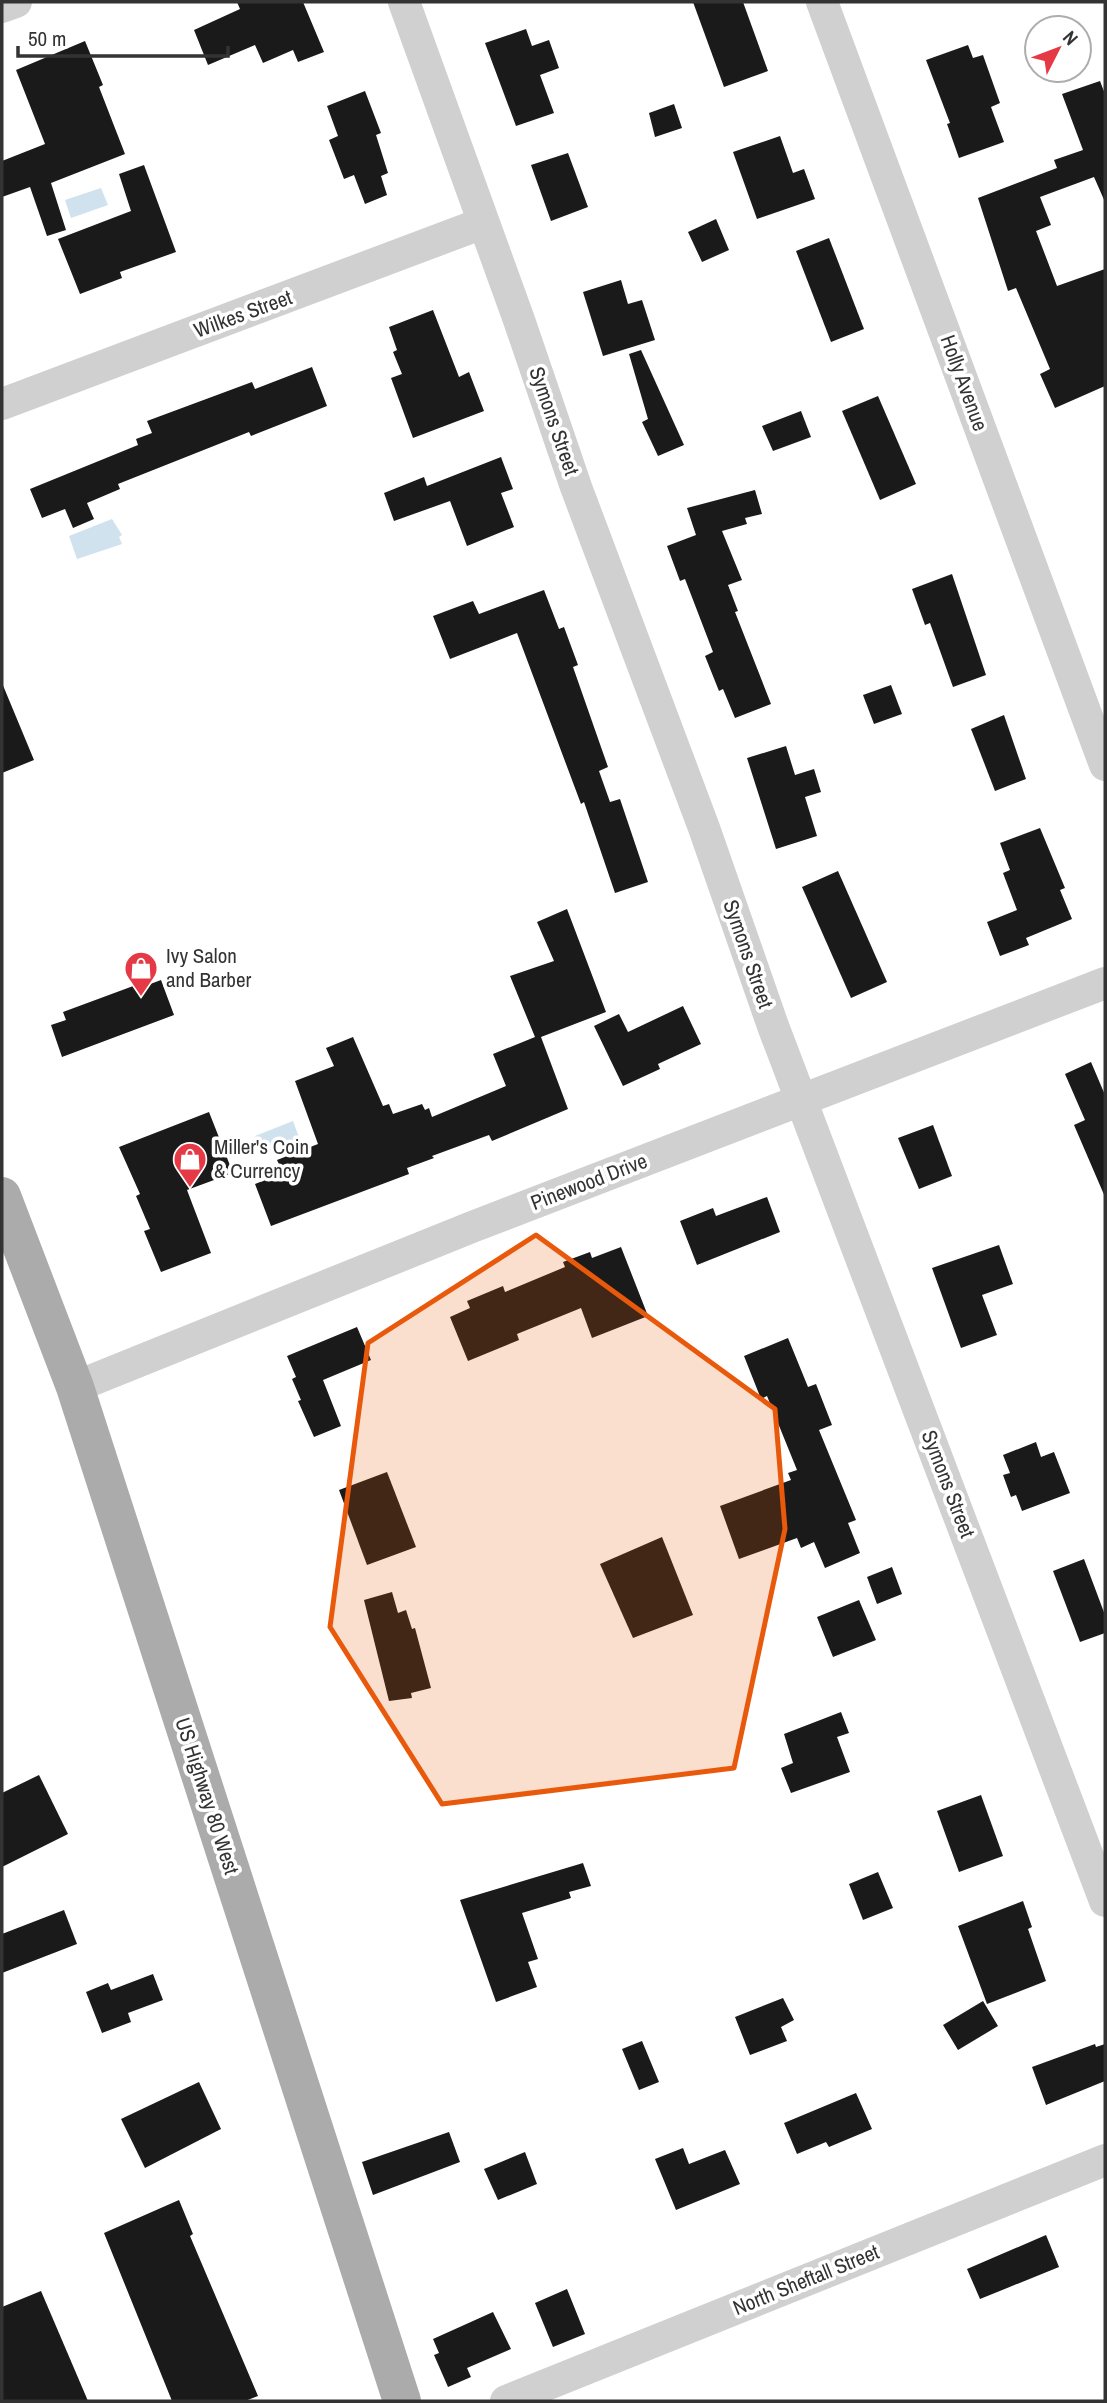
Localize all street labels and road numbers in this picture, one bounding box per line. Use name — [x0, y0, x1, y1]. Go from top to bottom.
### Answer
street label: Wilkes Street — [190, 282, 296, 345]
street label: Holly Avenue — [934, 331, 995, 435]
street label: Symons Street — [522, 363, 587, 479]
street label: Symons Street — [716, 896, 781, 1012]
street label: Pinewood Drive — [526, 1146, 651, 1217]
street label: Symons Street — [915, 1426, 982, 1542]
street label: US Highway 80 West — [168, 1714, 247, 1878]
street label: North Sheftall Street — [728, 2237, 883, 2322]

